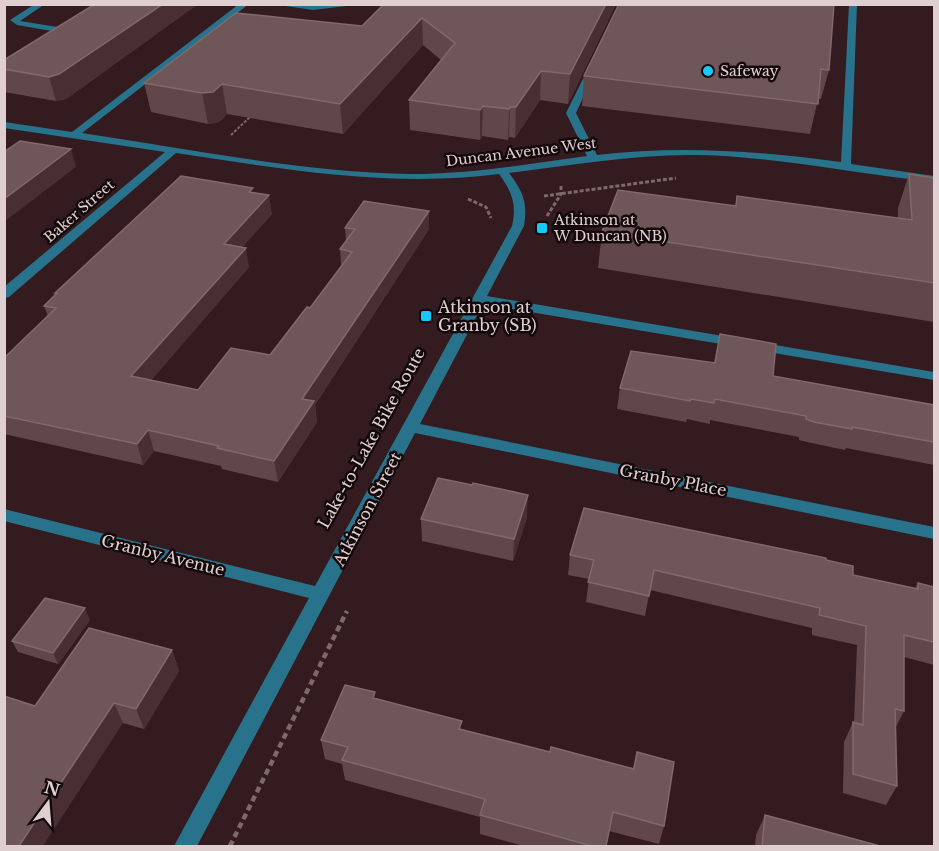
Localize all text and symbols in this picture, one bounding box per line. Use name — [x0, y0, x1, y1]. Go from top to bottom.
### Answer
place label: Safeway — [720, 62, 778, 80]
marker: Safeway — [701, 64, 715, 78]
street label: Duncan Avenue West — [445, 134, 598, 170]
street label: Baker Street — [40, 175, 118, 246]
place label: Atkinson at W Duncan (NB) — [553, 211, 667, 245]
marker: Atkinson at W Duncan (NB) — [535, 221, 549, 235]
place label: Atkinson at Granby (SB) — [437, 297, 537, 335]
marker: Atkinson at Granby (SB) — [419, 309, 433, 323]
street label: Lake-to-Lake Bike Route — [313, 344, 429, 532]
street label: Atkinson Street — [328, 449, 405, 570]
street label: Granby Place — [618, 460, 728, 500]
street label: Granby Avenue — [99, 530, 227, 580]
north arrow — [18, 773, 78, 833]
text: N — [42, 777, 62, 800]

